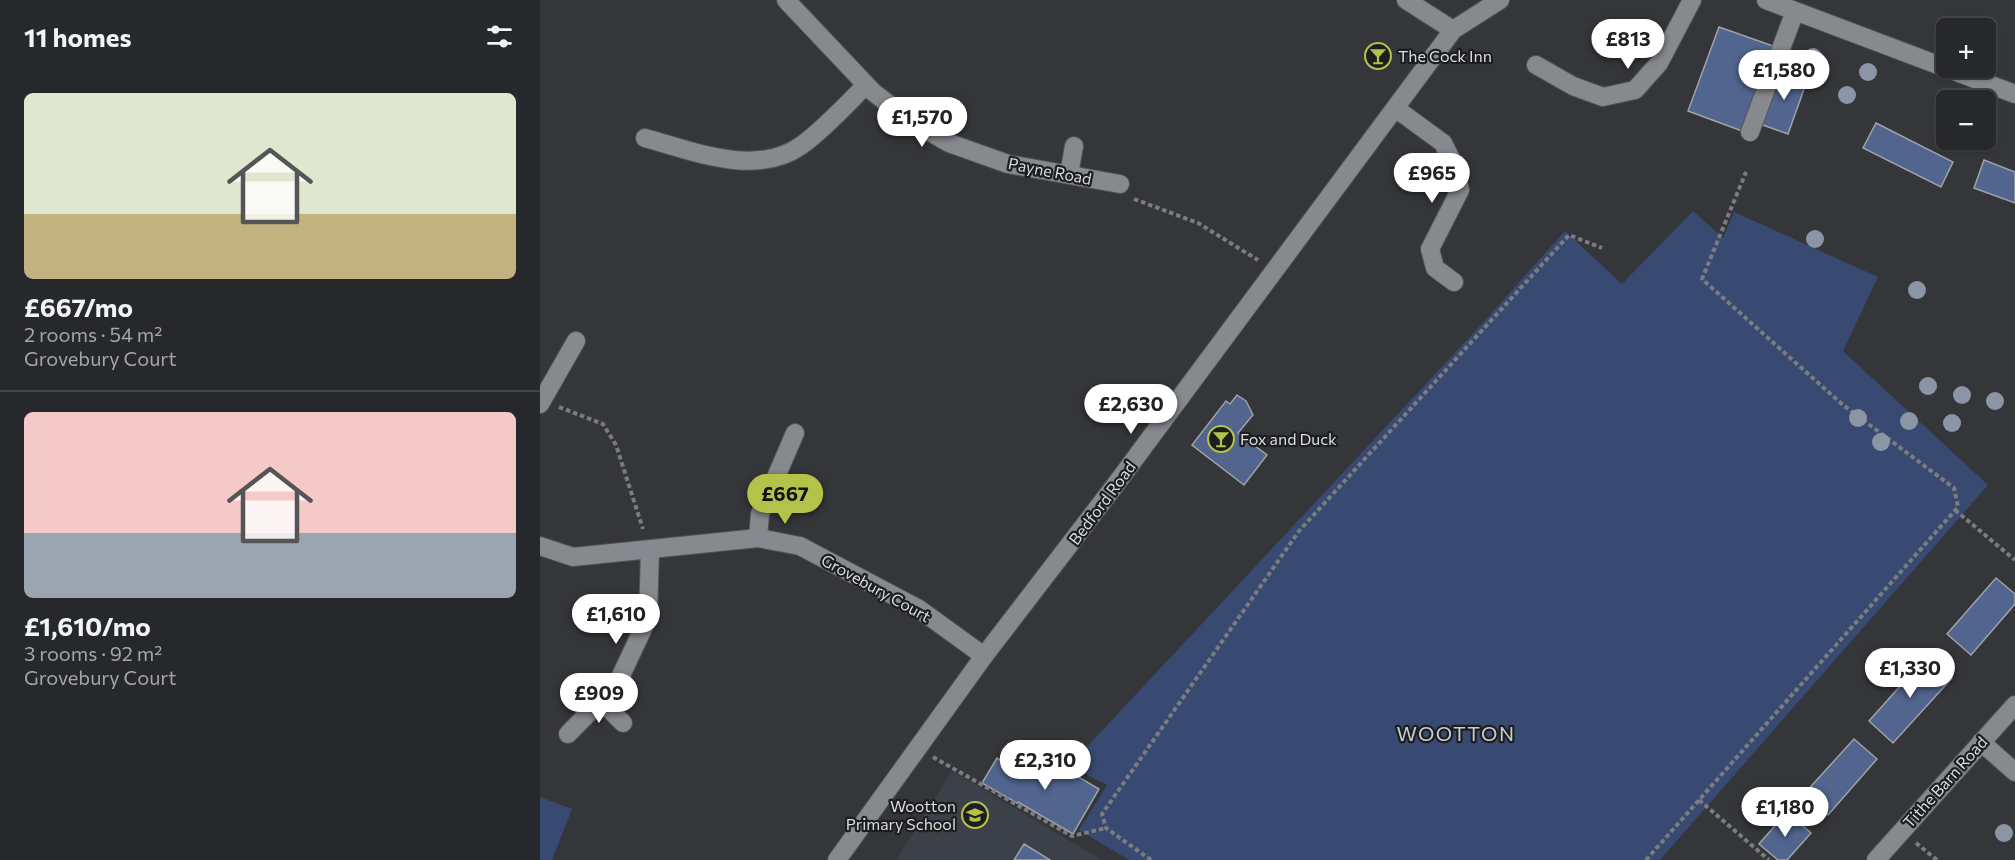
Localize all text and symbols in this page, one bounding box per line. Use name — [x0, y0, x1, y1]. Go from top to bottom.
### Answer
map controls — [1936, 18, 1996, 150]
button: + — [1936, 18, 1996, 78]
pin: £813 — [1592, 19, 1664, 70]
icon: filters — [483, 20, 516, 53]
text: 11 homes — [24, 21, 132, 52]
text: £813 — [1605, 26, 1651, 50]
bar icon: The Cock Inn — [1363, 41, 1393, 71]
place label: The Cock Inn — [1398, 46, 1492, 65]
pin: £1,580 — [1735, 50, 1833, 101]
text: £1,580 — [1752, 57, 1816, 81]
button: − — [1936, 90, 1996, 150]
pin: £1,570 — [873, 97, 971, 148]
text: £1,570 — [891, 104, 953, 128]
icon: home — [216, 132, 324, 240]
street label: Payne Road — [1007, 153, 1093, 188]
pin: £965 — [1396, 153, 1468, 204]
text: £965 — [1408, 160, 1456, 184]
text: £667/mo — [24, 291, 133, 322]
text: 2 rooms · 54 m² — [24, 322, 162, 346]
text: Grovebury Court — [24, 346, 177, 370]
pin: £2,630 — [1082, 384, 1180, 435]
text: £2,630 — [1098, 391, 1164, 415]
bar icon: Fox and Duck — [1206, 424, 1236, 454]
place label: Fox and Duck — [1240, 429, 1337, 448]
icon: home — [216, 451, 324, 559]
street label: Bedford Road — [1064, 457, 1139, 548]
pin: £667 — [749, 474, 821, 525]
text: £667 — [761, 481, 809, 505]
street label: Grovebury Court — [818, 550, 935, 626]
pin: £1,610 — [567, 594, 665, 645]
text: £1,610 — [586, 601, 646, 625]
text: £1,610/mo — [24, 610, 151, 641]
text: 3 rooms · 92 m² — [24, 641, 162, 665]
pin: £1,330 — [1861, 648, 1959, 699]
text: £1,330 — [1879, 655, 1941, 679]
text: Grovebury Court — [24, 665, 177, 689]
pin: £909 — [563, 673, 635, 724]
text: £909 — [574, 680, 624, 704]
district label: WOOTTON — [1397, 721, 1515, 745]
street label: Tithe Barn Road — [1899, 732, 1991, 831]
pin: £2,310 — [996, 740, 1094, 791]
text: £2,310 — [1014, 747, 1076, 771]
pin: £1,180 — [1736, 787, 1834, 838]
text: £1,180 — [1755, 794, 1815, 818]
place label: Wootton Primary School — [846, 796, 956, 833]
school or university icon: Wootton Primary School — [960, 800, 990, 830]

